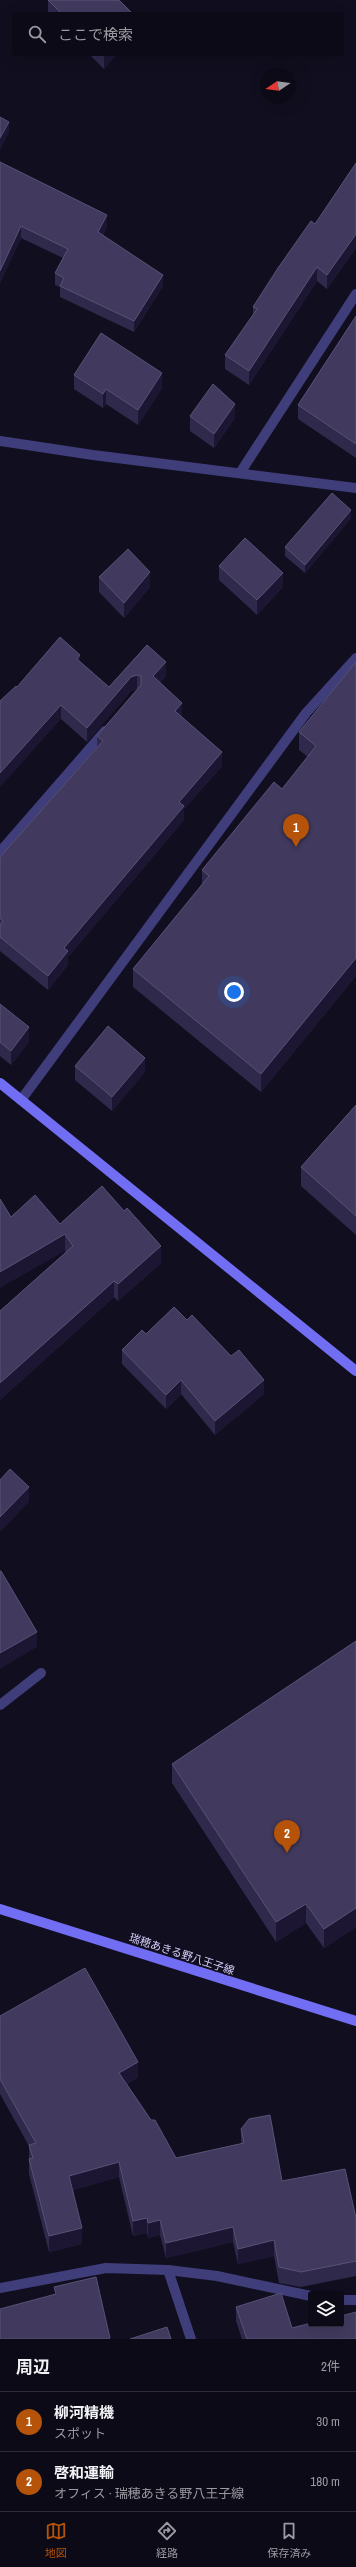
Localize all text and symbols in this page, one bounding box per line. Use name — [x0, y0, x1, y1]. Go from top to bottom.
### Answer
search box — [12, 12, 344, 56]
icon: search — [26, 23, 48, 45]
text: ここで検索 — [58, 24, 133, 45]
north arrow — [260, 68, 296, 104]
pin: 1 — [283, 814, 309, 847]
your location — [224, 982, 244, 1002]
pin: 2 — [274, 1820, 300, 1853]
street label: 瑞穂あきる野八王子線 — [128, 1930, 236, 1978]
map controls — [308, 2291, 344, 2327]
button: layers — [308, 2291, 344, 2327]
text: 周辺 — [16, 2355, 50, 2378]
text: 2件 — [321, 2358, 340, 2375]
text: 柳河精機 — [54, 2402, 114, 2423]
text: 1 — [26, 2413, 32, 2430]
text: 30 m — [316, 2413, 340, 2430]
text: スポット — [54, 2425, 106, 2442]
text: 啓和運輸 — [54, 2462, 114, 2483]
text: 2 — [26, 2473, 32, 2490]
text: 180 m — [310, 2473, 340, 2490]
text: オフィス · 瑞穂あきる野八王子線 — [54, 2485, 244, 2502]
tab: 地図 — [45, 2520, 67, 2560]
tab: 経路 — [156, 2520, 178, 2560]
tab: 保存済み — [267, 2520, 311, 2560]

